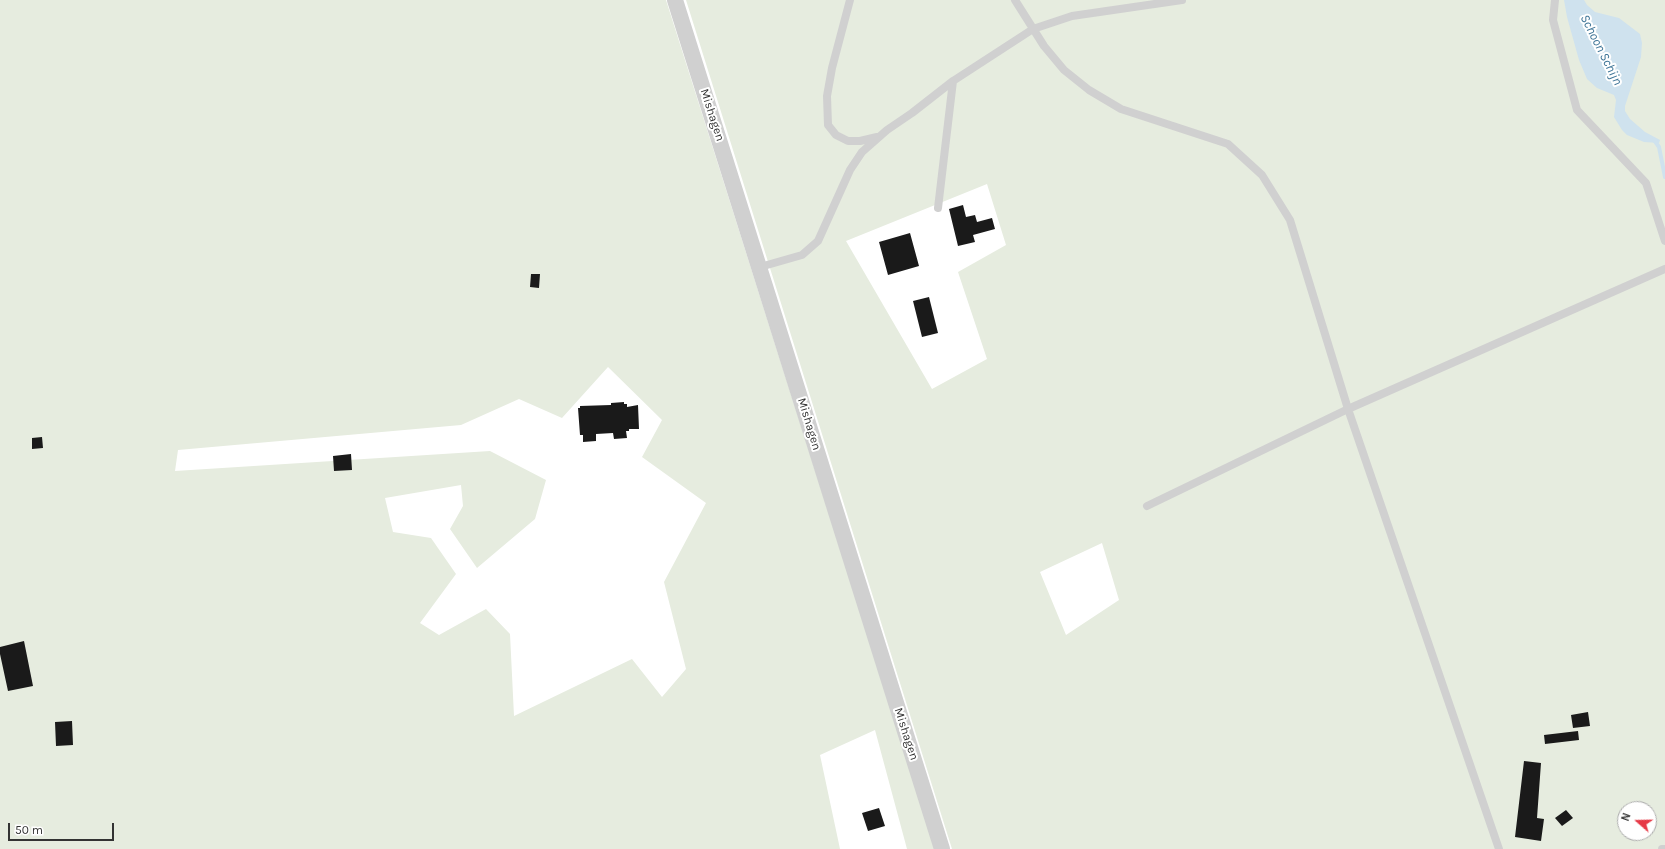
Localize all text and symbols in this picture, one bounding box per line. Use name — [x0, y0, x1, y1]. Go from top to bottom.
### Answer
water label: Schoon Schijn — [1577, 12, 1625, 88]
street label: Mishagen — [697, 87, 727, 143]
street label: Mishagen — [794, 396, 824, 452]
street label: Mishagen — [891, 706, 921, 762]
north arrow — [1617, 801, 1657, 841]
text: N — [1619, 811, 1634, 823]
scale bar — [10, 815, 116, 841]
text: 50 m — [15, 823, 43, 837]

